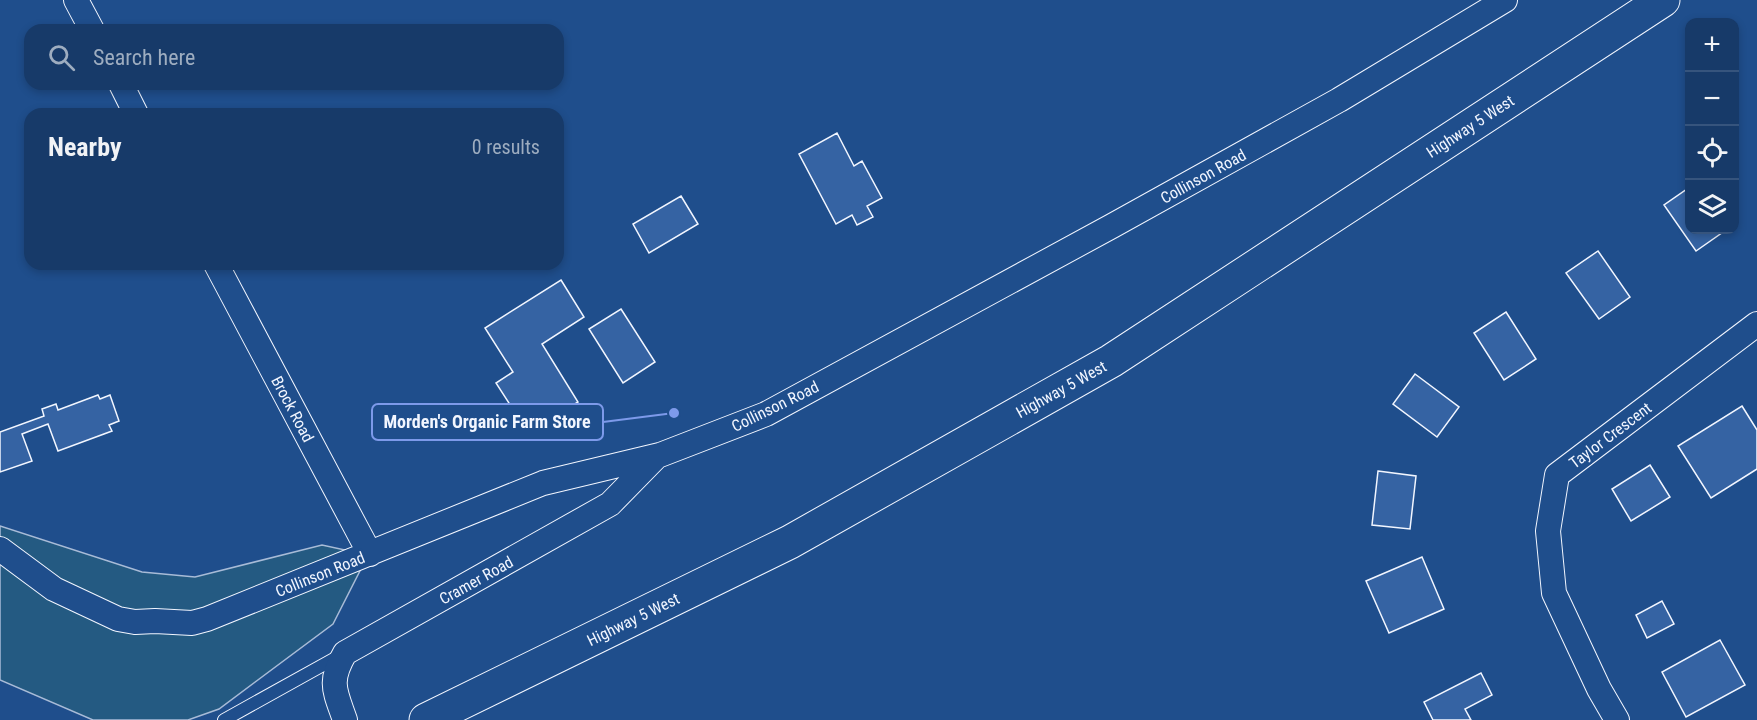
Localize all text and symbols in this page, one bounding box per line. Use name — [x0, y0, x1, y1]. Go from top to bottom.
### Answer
map controls — [1685, 18, 1739, 234]
button: + — [1685, 18, 1739, 72]
search box — [24, 24, 564, 90]
icon: search — [45, 41, 78, 74]
text: Search here — [93, 45, 195, 70]
button: − — [1685, 72, 1739, 126]
street label: Highway 5 West — [1423, 91, 1518, 162]
button: locate — [1685, 126, 1739, 180]
text: Nearby — [48, 132, 122, 162]
text: 0 results — [472, 135, 540, 159]
street label: Collinson Road — [1157, 145, 1249, 208]
button: layers — [1685, 180, 1739, 234]
street label: Highway 5 West — [1013, 357, 1110, 422]
street label: Brock Road — [267, 373, 318, 445]
street label: Collinson Road — [728, 377, 822, 436]
street label: Taylor Crescent — [1566, 398, 1655, 472]
callout: Morden's Organic Farm Store — [372, 404, 603, 440]
text: Morden's Organic Farm Store — [383, 411, 591, 432]
street label: Collinson Road — [273, 548, 368, 601]
street label: Cramer Road — [436, 552, 516, 609]
street label: Highway 5 West — [584, 589, 683, 650]

